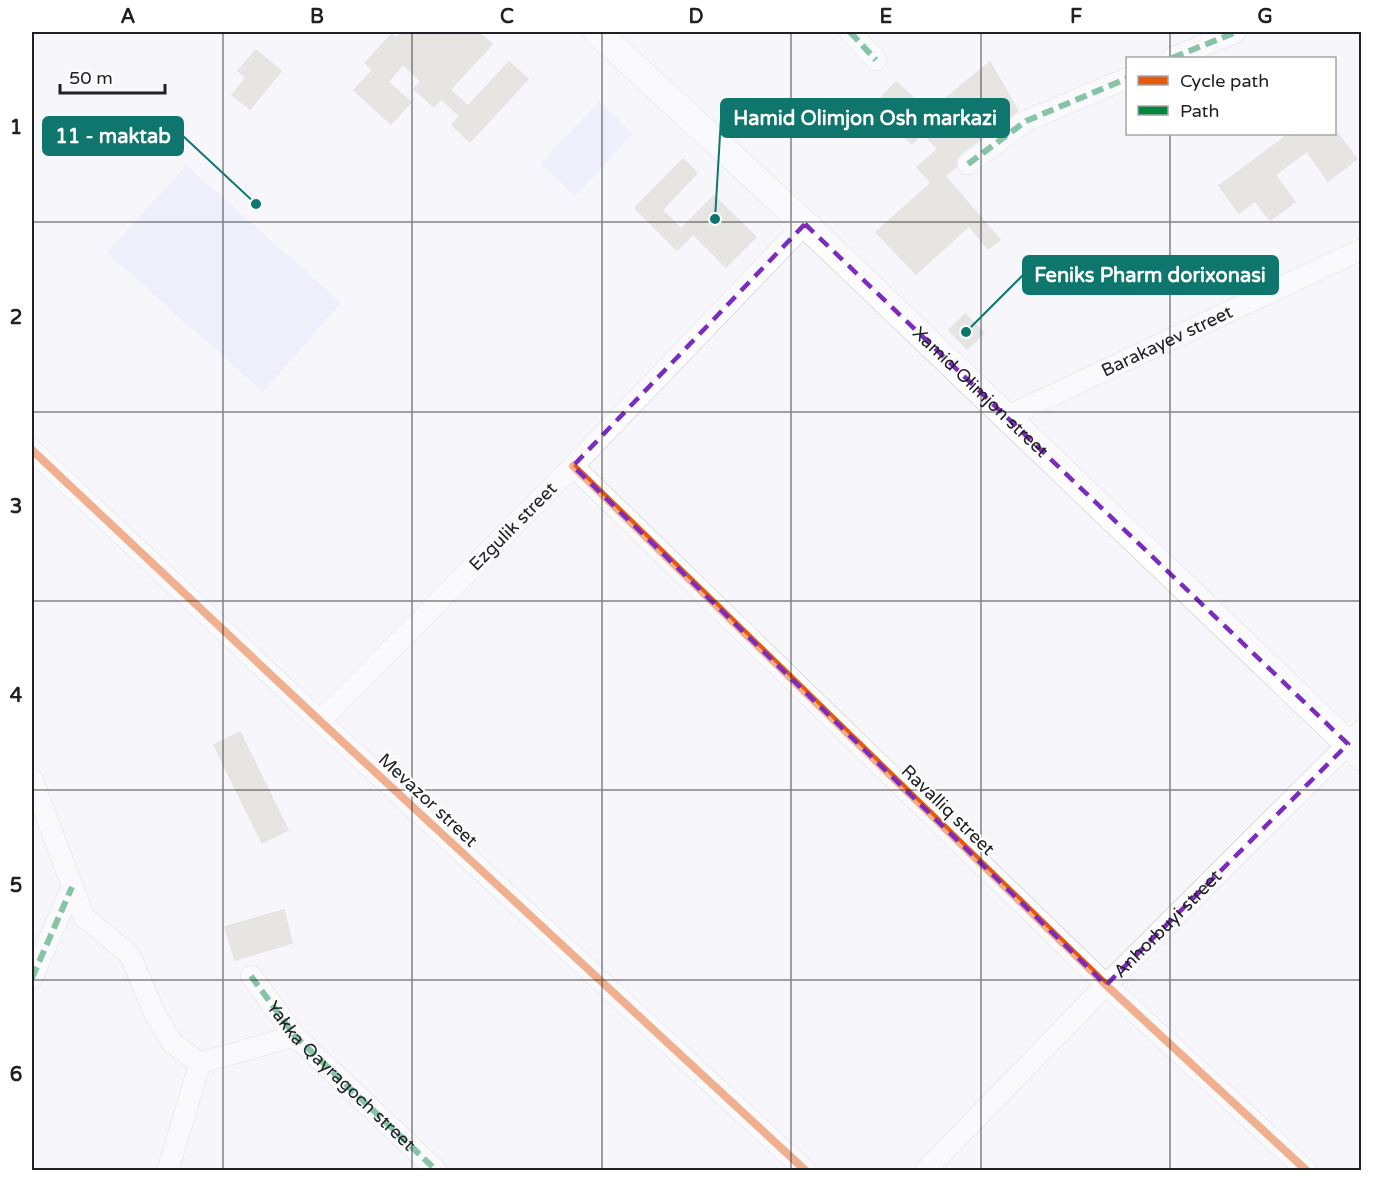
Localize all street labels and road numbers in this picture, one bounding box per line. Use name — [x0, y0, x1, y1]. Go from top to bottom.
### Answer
street label: Barakayev street — [1098, 301, 1236, 381]
street label: Xamid Olimjon street — [908, 322, 1053, 462]
street label: Ezgulik street — [464, 478, 562, 575]
street label: Mevazor street — [374, 748, 482, 852]
street label: Ravalliq street — [897, 760, 999, 860]
street label: Anhorbuyi street — [1109, 865, 1226, 982]
street label: Yakka Qayragoch street — [262, 997, 420, 1156]

